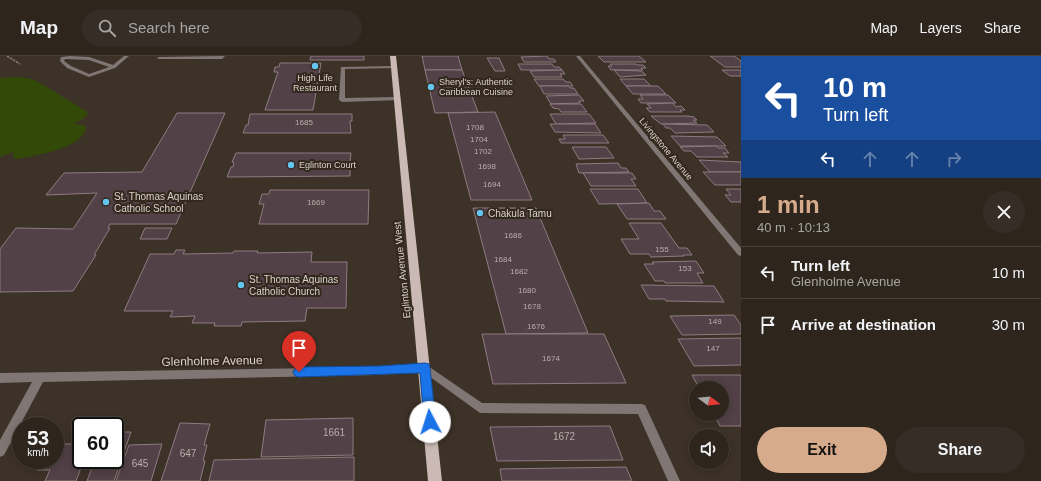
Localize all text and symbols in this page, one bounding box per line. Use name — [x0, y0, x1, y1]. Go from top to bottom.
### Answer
search box — [82, 10, 362, 46]
text: Map — [20, 17, 58, 38]
icon: search — [96, 17, 118, 39]
text: Search here — [128, 19, 210, 36]
text: Map — [870, 20, 898, 36]
text: Layers — [920, 20, 962, 36]
text: Share — [984, 20, 1021, 36]
marker: High Life Restaurant — [310, 61, 320, 71]
icon: left — [757, 72, 809, 124]
text: 10 m — [823, 72, 887, 103]
place label: High Life Restaurant — [293, 73, 338, 93]
place label: Sheryl's: Authentic Caribbean Cuisine — [439, 77, 513, 97]
marker: Sheryl's: Authentic Caribbean Cuisine — [426, 82, 436, 92]
text: Turn left — [823, 105, 888, 125]
street label: Livingstone Avenue — [637, 116, 695, 182]
house number: 1685 — [295, 118, 313, 127]
house number: 1708 — [466, 123, 484, 132]
house number: 1704 — [470, 135, 488, 144]
house number: 1702 — [474, 147, 492, 156]
icon: left — [817, 148, 839, 170]
icon: ahead — [859, 148, 881, 170]
icon: ahead — [901, 148, 923, 170]
icon: right — [943, 148, 965, 170]
marker: Eglinton Court — [286, 160, 296, 170]
place label: Eglinton Court — [299, 160, 357, 170]
house number: 1698 — [478, 162, 496, 171]
house number: 1694 — [483, 180, 501, 189]
place label: St. Thomas Aquinas Catholic School — [114, 191, 203, 214]
text: 1 min — [757, 191, 820, 218]
button: close — [983, 191, 1025, 233]
marker: St. Thomas Aquinas Catholic School — [101, 197, 111, 207]
house number: 1669 — [307, 198, 325, 207]
marker: Chakula Tamu — [475, 208, 485, 218]
place label: Chakula Tamu — [488, 208, 552, 219]
text: 40 m · 10:13 — [757, 220, 830, 235]
street label: Eglinton Avenue West — [391, 221, 413, 319]
house number: 1686 — [504, 231, 522, 240]
house number: 155 — [655, 245, 669, 254]
house number: 1684 — [494, 255, 512, 264]
text: Turn left — [791, 257, 850, 274]
icon: left — [757, 262, 779, 284]
house number: 153 — [678, 264, 692, 273]
text: 10 m — [992, 264, 1025, 281]
house number: 1682 — [510, 267, 528, 276]
place label: St. Thomas Aquinas Catholic Church — [249, 274, 338, 297]
text: Glenholme Avenue — [791, 274, 901, 289]
marker: St. Thomas Aquinas Catholic Church — [236, 280, 246, 290]
house number: 1680 — [518, 286, 536, 295]
house number: 1678 — [523, 302, 541, 311]
icon: arrive — [757, 314, 779, 336]
text: Arrive at destination — [791, 316, 936, 333]
text: 30 m — [992, 316, 1025, 333]
house number: 149 — [708, 317, 722, 326]
house number: 1676 — [527, 322, 545, 331]
pin — [282, 331, 316, 372]
icon: arrive — [288, 337, 310, 359]
house number: 147 — [706, 344, 720, 353]
street label: Glenholme Avenue — [161, 353, 263, 369]
house number: 1674 — [542, 354, 560, 363]
north arrow — [689, 381, 729, 421]
map controls — [689, 381, 729, 469]
position arrow — [409, 401, 451, 443]
speed limit sign: 60 — [72, 417, 124, 469]
text: 53 — [27, 427, 49, 449]
house number: 1661 — [323, 427, 346, 438]
button: Exit — [757, 427, 887, 473]
button: Share — [895, 427, 1025, 473]
button: sound — [689, 429, 729, 469]
house number: 1672 — [553, 431, 576, 442]
text: km/h — [27, 447, 49, 458]
house number: 647 — [180, 448, 197, 459]
house number: 645 — [132, 458, 149, 469]

